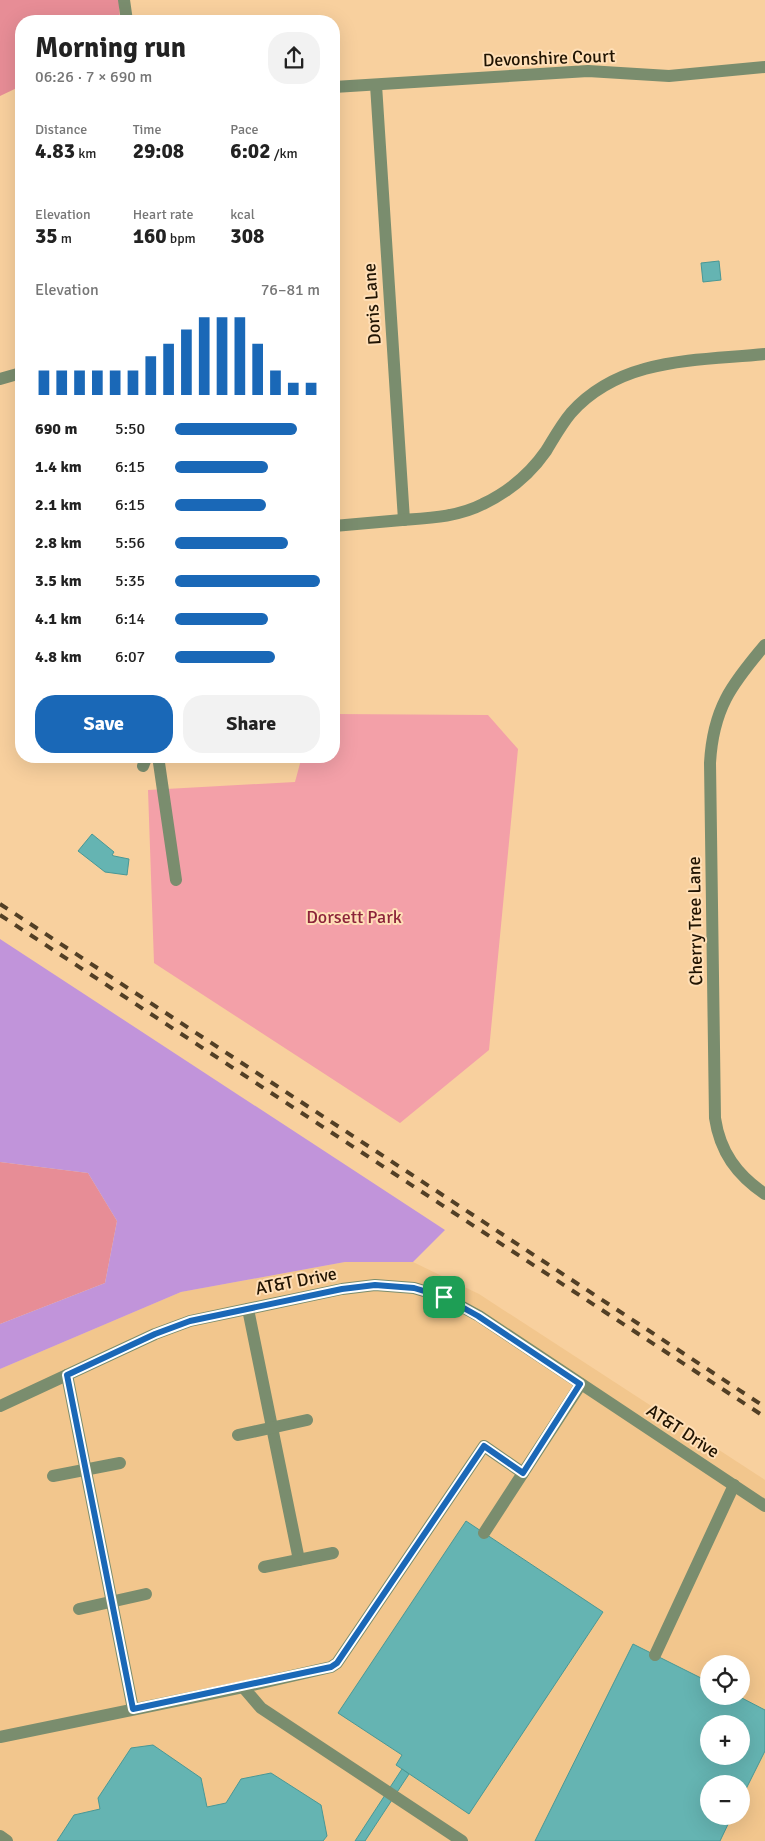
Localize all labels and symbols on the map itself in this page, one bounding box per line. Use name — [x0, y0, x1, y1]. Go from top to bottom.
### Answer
street label: Devonshire Court — [482, 45, 616, 71]
street label: Doris Lane — [358, 262, 386, 346]
street label: Cherry Tree Lane — [683, 856, 707, 986]
park label: Dorsett Park — [306, 906, 402, 928]
street label: AT&T Drive — [253, 1262, 339, 1300]
pin — [423, 1276, 465, 1318]
street label: AT&T Drive — [642, 1399, 724, 1463]

